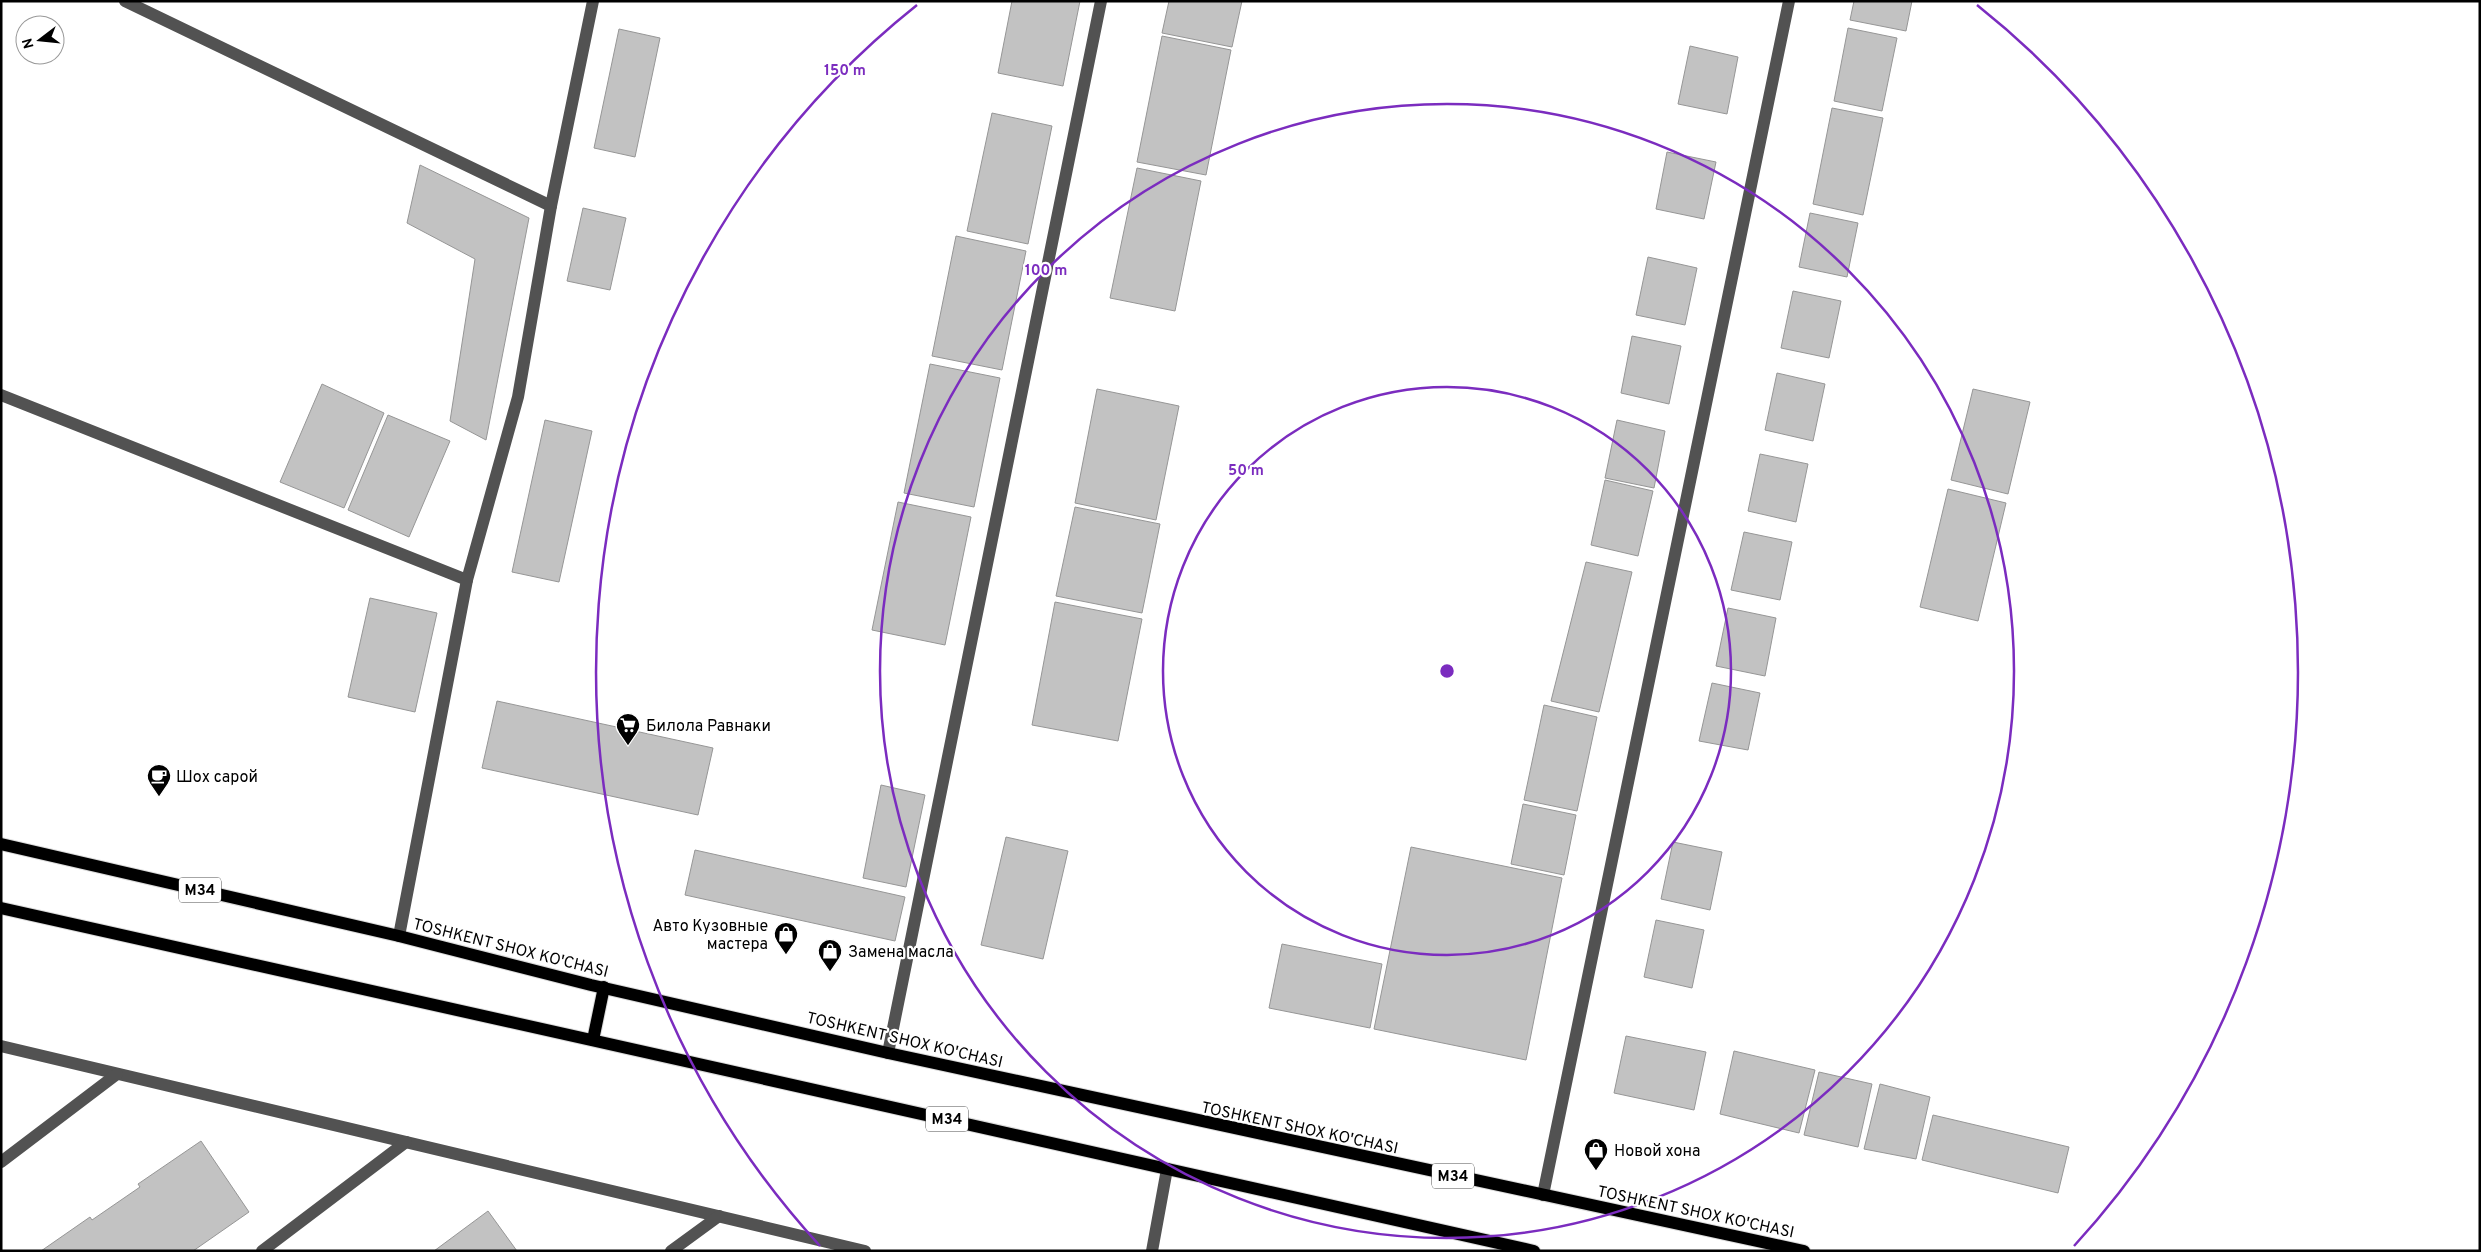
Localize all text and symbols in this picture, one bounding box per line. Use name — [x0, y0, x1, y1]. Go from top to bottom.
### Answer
north arrow — [15, 15, 65, 65]
text: N — [19, 36, 39, 50]
text: 150 m — [824, 62, 866, 81]
text: 100 m — [1025, 262, 1067, 281]
text: 50 m — [1228, 462, 1264, 481]
centre of rings — [1438, 662, 1456, 680]
supermarket icon: Билола Равнаки — [615, 712, 641, 746]
place label: Билола Равнаки — [646, 717, 771, 737]
cafe icon: Шох сарой — [146, 763, 172, 797]
place label: Шох сарой — [176, 768, 258, 788]
road number: M34 — [179, 878, 221, 902]
street label: TOSHKENT SHOX KO'CHASI — [411, 915, 610, 983]
place label: Авто Кузовные мастера — [652, 917, 768, 955]
shop icon: Авто Кузовные мастера — [773, 921, 799, 955]
shop icon: Замена масла — [817, 938, 843, 972]
place label: Замена масла — [848, 943, 954, 963]
street label: TOSHKENT SHOX KO'CHASI — [804, 1009, 1005, 1073]
street label: TOSHKENT SHOX KO'CHASI — [1199, 1098, 1400, 1160]
road number: M34 — [926, 1106, 968, 1132]
shop icon: Новой хона — [1583, 1137, 1609, 1171]
place label: Новой хона — [1614, 1142, 1700, 1162]
road number: M34 — [1432, 1164, 1474, 1188]
street label: TOSHKENT SHOX KO'CHASI — [1595, 1182, 1796, 1244]

